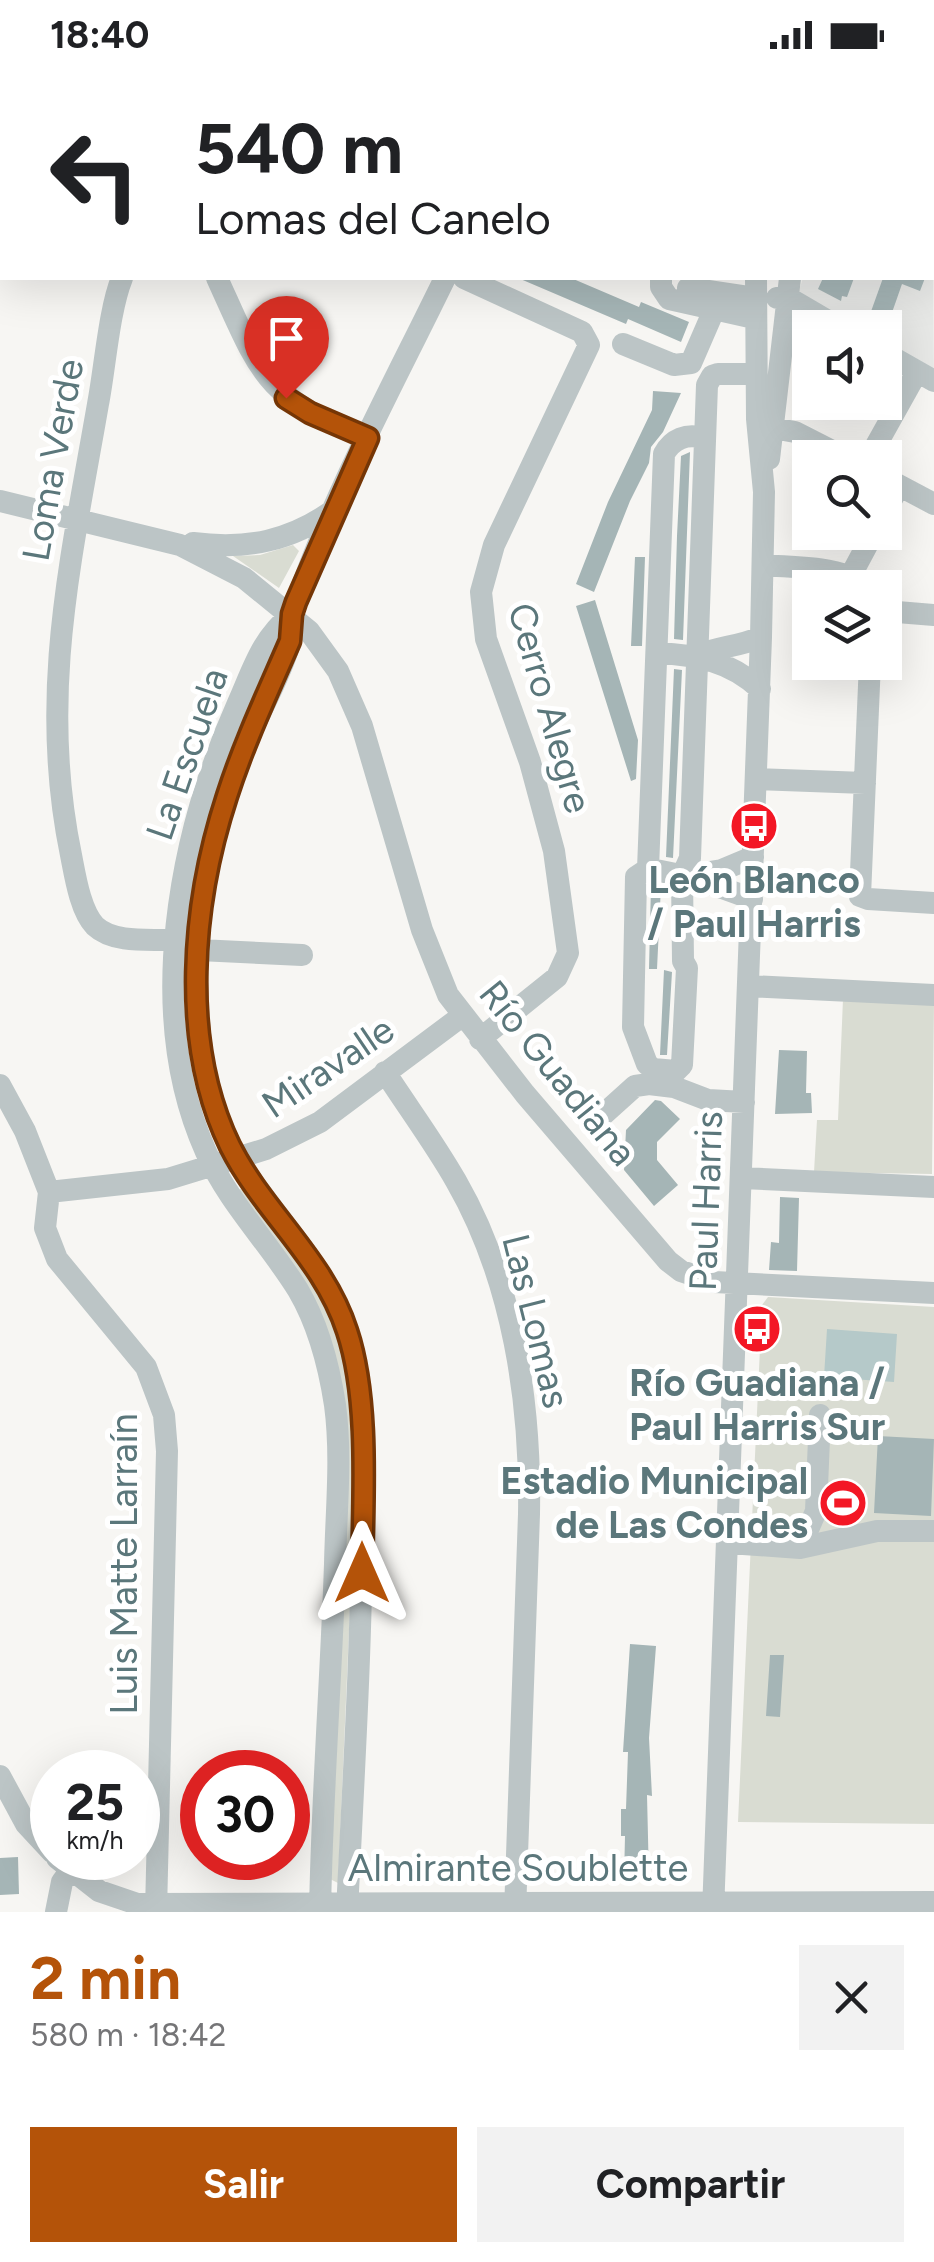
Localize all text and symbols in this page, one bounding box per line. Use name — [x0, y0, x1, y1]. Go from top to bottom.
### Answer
text: 18:40 — [50, 12, 149, 58]
text: 540 m — [195, 106, 403, 191]
icon: left — [30, 110, 160, 240]
text: Lomas del Canelo — [195, 191, 551, 245]
pin — [244, 296, 329, 399]
map controls — [792, 310, 902, 680]
button: sound — [792, 310, 902, 420]
icon: arrive — [259, 311, 314, 366]
street label: Loma Verde — [13, 355, 93, 565]
button: search — [792, 440, 902, 550]
button: layers — [792, 570, 902, 680]
street label: Cerro Alegre — [498, 598, 602, 818]
street label: La Escuela — [136, 662, 238, 846]
bus stop icon: León Blanco / Paul Harris — [728, 800, 780, 852]
place label: León Blanco / Paul Harris — [647, 857, 861, 947]
street label: Río Guadiana — [469, 971, 647, 1175]
street label: Miravalle — [253, 1006, 403, 1128]
street label: Paul Harris — [680, 1110, 732, 1292]
street label: Las Lomas — [492, 1229, 580, 1413]
bus stop icon: Río Guadiana / Paul Harris Sur — [731, 1303, 783, 1355]
place label: Río Guadiana / Paul Harris Sur — [629, 1360, 885, 1450]
street label: Luis Matte Larraín — [101, 1413, 147, 1715]
place label: Estadio Municipal de Las Condes — [500, 1458, 808, 1548]
sports icon: Estadio Municipal de Las Condes — [817, 1477, 869, 1529]
position arrow — [310, 1521, 414, 1625]
speed limit sign: 30 — [180, 1750, 310, 1880]
text: 25 — [66, 1772, 124, 1833]
text: km/h — [66, 1825, 124, 1855]
street label: Almirante Soublette — [348, 1845, 688, 1891]
text: 2 min — [30, 1942, 181, 2014]
button: close — [799, 1945, 904, 2050]
text: 580 m · 18:42 — [30, 2016, 226, 2054]
button: Salir — [30, 2127, 457, 2242]
button: Compartir — [477, 2127, 904, 2242]

